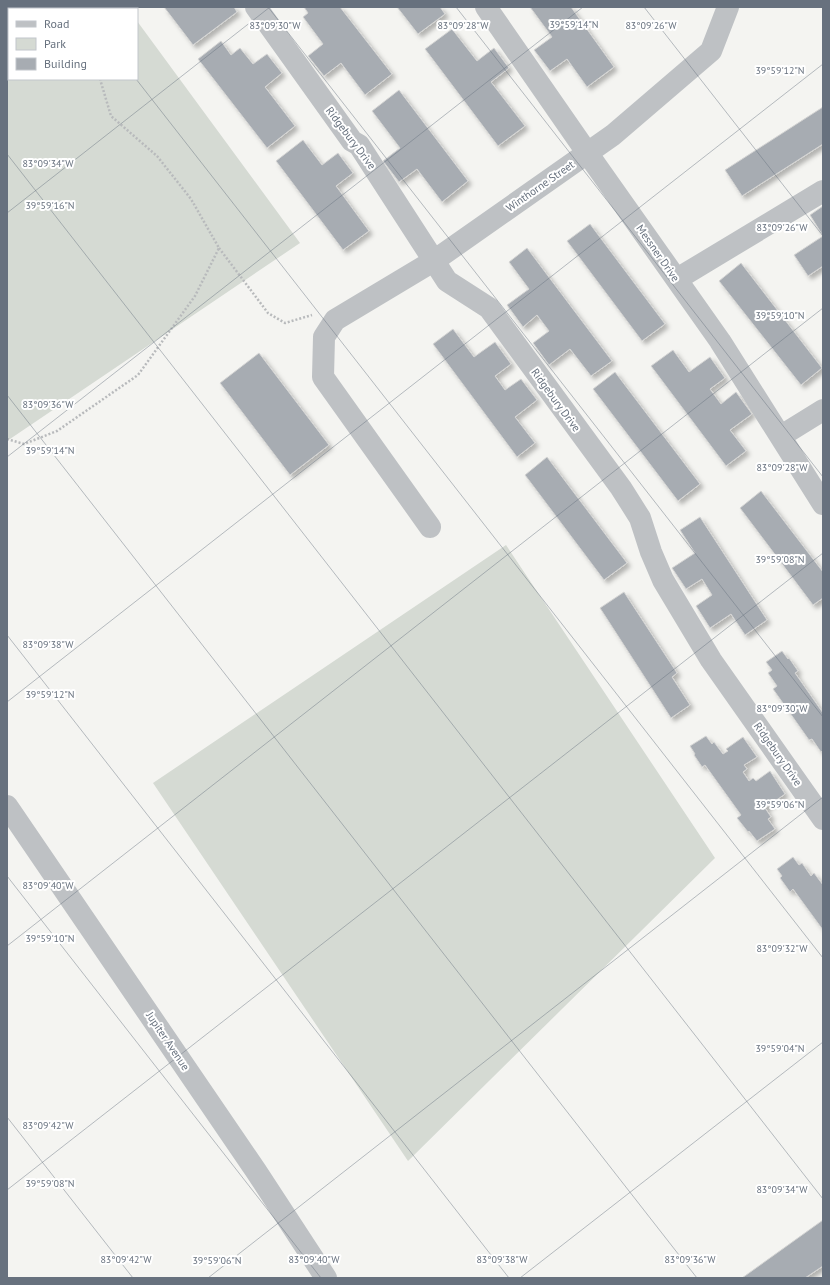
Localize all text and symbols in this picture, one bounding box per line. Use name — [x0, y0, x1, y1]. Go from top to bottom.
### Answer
legend — [8, 8, 138, 80]
text: Road — [44, 16, 69, 31]
text: 39°59'14"N — [549, 18, 599, 31]
text: 83°09'30"W — [249, 19, 301, 32]
text: 83°09'28"W — [437, 19, 489, 32]
text: 83°09'26"W — [625, 19, 677, 32]
text: Park — [44, 36, 66, 51]
text: Building — [44, 56, 87, 71]
text: 39°59'12"N — [755, 64, 805, 77]
street label: Ridgebury Drive — [323, 104, 379, 172]
text: 83°09'34"W — [22, 157, 74, 170]
street label: Winthorne Street — [503, 157, 577, 215]
text: 39°59'16"N — [25, 199, 75, 212]
text: 83°09'26"W — [756, 221, 808, 234]
street label: Messner Drive — [633, 222, 683, 285]
text: 39°59'10"N — [755, 309, 805, 322]
street label: Ridgebury Drive — [528, 366, 584, 435]
text: 83°09'36"W — [22, 398, 74, 411]
text: 39°59'14"N — [25, 444, 75, 457]
text: 83°09'28"W — [756, 461, 808, 474]
text: 39°59'08"N — [755, 553, 805, 566]
text: 83°09'38"W — [22, 638, 74, 651]
text: 39°59'12"N — [25, 688, 75, 701]
text: 83°09'30"W — [756, 702, 808, 715]
street label: Ridgebury Drive — [751, 719, 805, 789]
text: 39°59'06"N — [755, 798, 805, 811]
text: 83°09'40"W — [22, 879, 74, 892]
text: 39°59'10"N — [25, 932, 75, 945]
text: 83°09'32"W — [756, 942, 808, 955]
street label: Jupiter Avenue — [143, 1008, 193, 1073]
text: 39°59'04"N — [755, 1042, 805, 1055]
text: 83°09'42"W — [22, 1119, 74, 1132]
text: 39°59'08"N — [25, 1177, 75, 1190]
text: 83°09'34"W — [756, 1183, 808, 1196]
text: 83°09'42"W — [100, 1253, 152, 1266]
text: 83°09'40"W — [288, 1253, 340, 1266]
text: 83°09'38"W — [476, 1253, 528, 1266]
text: 83°09'36"W — [664, 1253, 716, 1266]
text: 39°59'06"N — [192, 1254, 242, 1267]

